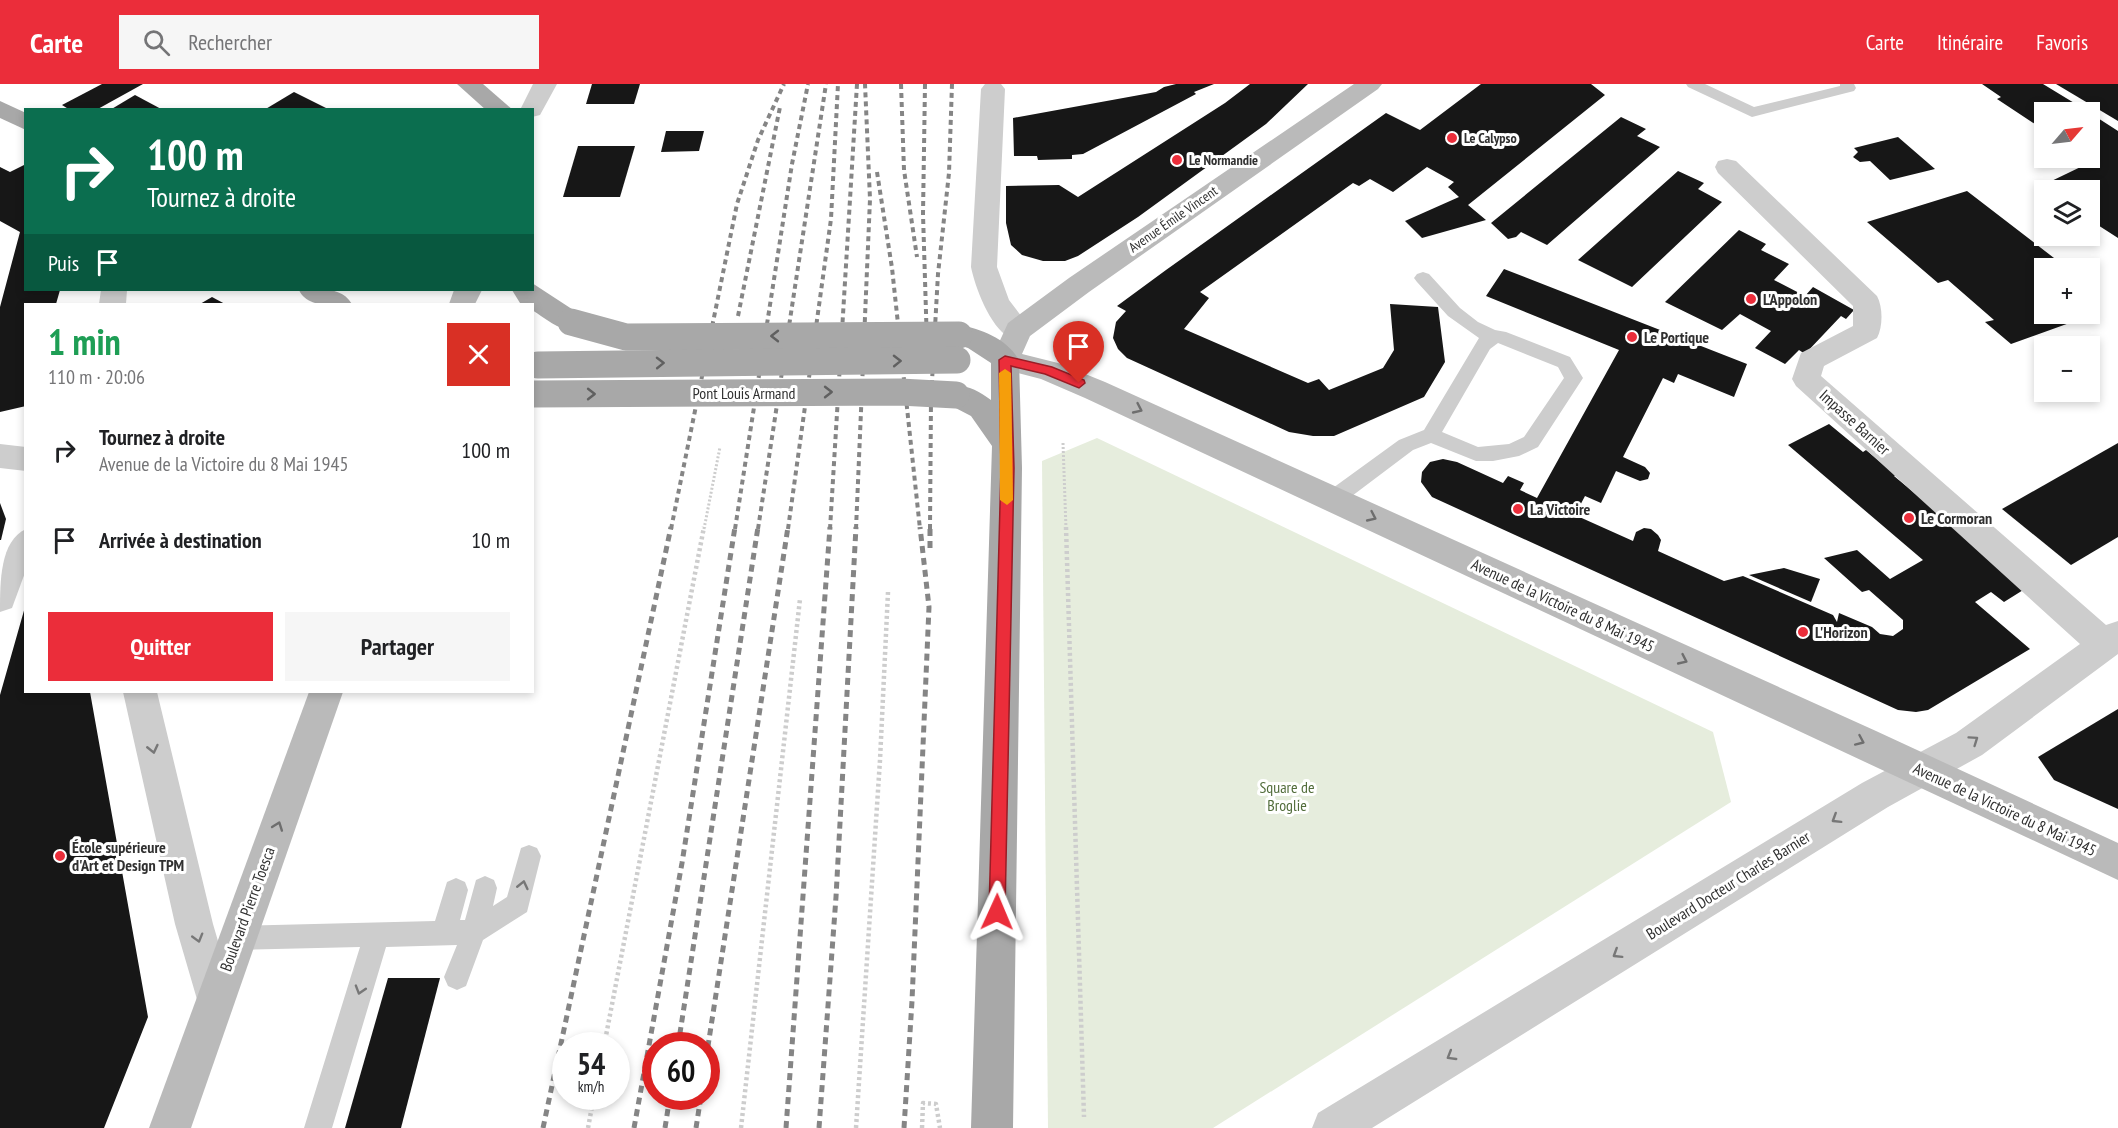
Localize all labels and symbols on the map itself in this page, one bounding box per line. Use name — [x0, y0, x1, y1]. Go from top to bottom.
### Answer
north arrow — [2034, 102, 2100, 168]
place label: Le Calypso — [1464, 129, 1517, 147]
marker: Le Calypso — [1445, 131, 1459, 145]
place label: Le Normandie — [1189, 151, 1258, 169]
marker: Le Normandie — [1170, 153, 1184, 167]
street label: Avenue Émile Vincent — [1125, 182, 1221, 256]
place label: L'Appolon — [1763, 289, 1817, 309]
marker: L'Appolon — [1744, 292, 1758, 306]
pin — [1053, 321, 1104, 383]
place label: Le Portique — [1644, 327, 1709, 347]
one-way arrow — [770, 330, 779, 342]
marker: Le Portique — [1625, 330, 1639, 344]
one-way arrow — [892, 354, 901, 367]
one-way arrow — [655, 357, 664, 369]
street label: Pont Louis Armand — [693, 383, 795, 403]
street label: Impasse Barnier — [1816, 385, 1895, 459]
one-way arrow — [823, 386, 832, 398]
one-way arrow — [586, 388, 595, 400]
one-way arrow — [1131, 402, 1142, 414]
place label: La Victoire — [1530, 499, 1591, 519]
marker: La Victoire — [1511, 502, 1525, 516]
place label: Le Cormoran — [1921, 508, 1992, 528]
one-way arrow — [1366, 510, 1377, 522]
marker: Le Cormoran — [1902, 511, 1916, 525]
street label: Avenue de la Victoire du 8 Mai 1945 — [1468, 554, 1658, 656]
place label: L'Horizon — [1815, 622, 1868, 642]
marker: L'Horizon — [1796, 625, 1810, 639]
one-way arrow — [1676, 653, 1687, 665]
one-way arrow — [1854, 733, 1865, 745]
one-way arrow — [1967, 736, 1978, 747]
one-way arrow — [146, 743, 159, 753]
street label: Avenue de la Victoire du 8 Mai 1945 — [1910, 758, 2100, 860]
park label: Square de Broglie — [1259, 777, 1315, 815]
one-way arrow — [1832, 811, 1842, 823]
one-way arrow — [270, 821, 283, 832]
street label: Boulevard Docteur Charles Barnier — [1642, 826, 1814, 944]
place label: École supérieure d'Art et Design TPM — [72, 837, 184, 875]
street label: Boulevard Pierre Toesca — [215, 844, 279, 974]
marker: École supérieure d'Art et Design TPM — [53, 849, 67, 863]
one-way arrow — [515, 880, 528, 890]
position arrow — [965, 880, 1029, 944]
one-way arrow — [191, 933, 203, 943]
one-way arrow — [1613, 947, 1623, 959]
one-way arrow — [355, 984, 367, 995]
speed limit sign: 60 — [642, 1032, 720, 1110]
one-way arrow — [1447, 1049, 1457, 1061]

